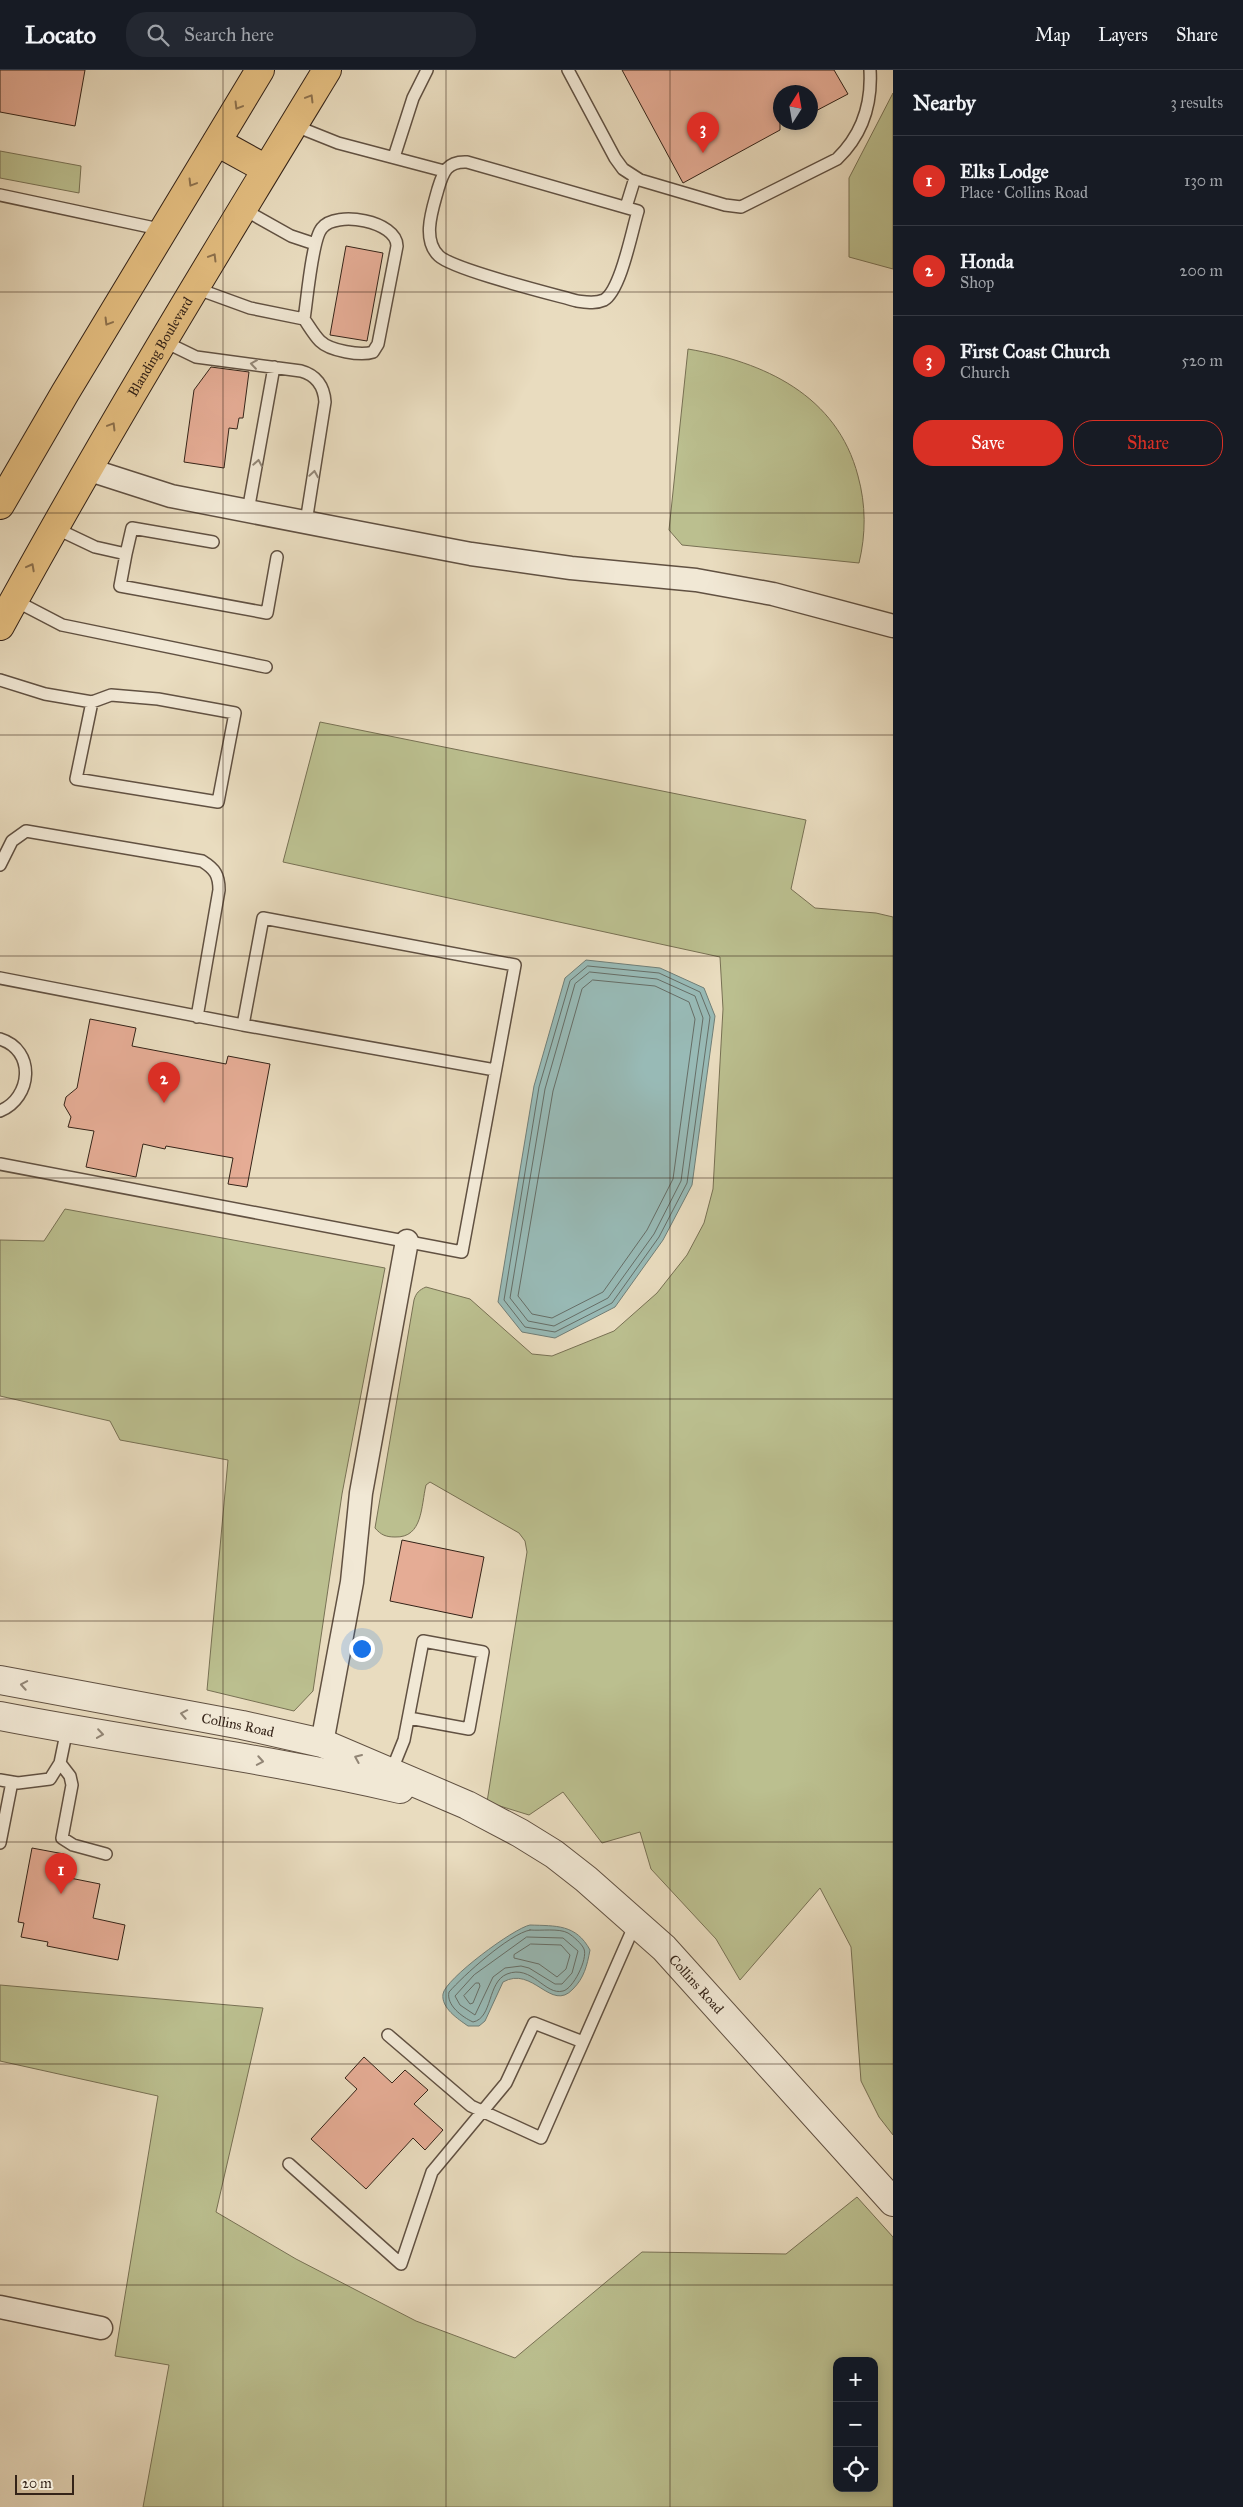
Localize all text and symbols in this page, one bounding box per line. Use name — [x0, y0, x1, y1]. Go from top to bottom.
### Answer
search box — [126, 12, 476, 57]
text: Locato — [25, 20, 96, 50]
icon: search — [144, 21, 172, 49]
text: Search here — [184, 23, 274, 46]
text: Map — [1035, 24, 1070, 46]
text: Layers — [1098, 24, 1148, 46]
text: Share — [1176, 24, 1218, 46]
north arrow — [773, 85, 818, 130]
text: Nearby — [913, 90, 976, 116]
text: 3 results — [1170, 93, 1223, 112]
one-way arrow — [303, 95, 313, 104]
one-way arrow — [235, 100, 245, 109]
pin: 3 — [687, 112, 719, 153]
text: Elks Lodge — [960, 160, 1049, 183]
text: 1 — [926, 171, 932, 190]
text: 130 m — [1184, 171, 1223, 190]
one-way arrow — [188, 178, 198, 187]
text: Place · Collins Road — [960, 183, 1088, 202]
text: Honda — [960, 250, 1014, 273]
one-way arrow — [207, 253, 217, 262]
text: 2 — [925, 261, 933, 280]
text: 200 m — [1180, 261, 1223, 280]
text: Shop — [960, 273, 994, 292]
street label: Blanding Boulevard — [124, 294, 197, 400]
one-way arrow — [104, 317, 114, 326]
text: First Coast Church — [960, 340, 1110, 363]
text: 3 — [926, 351, 932, 370]
text: 520 m — [1181, 351, 1223, 370]
one-way arrow — [250, 360, 259, 370]
text: Church — [960, 363, 1010, 382]
button: Save — [913, 420, 1063, 466]
button: Share — [1073, 420, 1223, 466]
one-way arrow — [105, 423, 115, 432]
one-way arrow — [252, 459, 262, 467]
one-way arrow — [308, 470, 318, 478]
one-way arrow — [25, 564, 35, 573]
pin: 2 — [148, 1062, 180, 1103]
your location — [349, 1636, 375, 1662]
one-way arrow — [20, 1680, 29, 1690]
one-way arrow — [180, 1709, 189, 1720]
street label: Collins Road — [200, 1710, 276, 1741]
one-way arrow — [96, 1728, 104, 1739]
one-way arrow — [354, 1754, 363, 1764]
one-way arrow — [256, 1755, 264, 1766]
pin: 1 — [45, 1853, 77, 1894]
street label: Collins Road — [665, 1951, 727, 2017]
map controls — [833, 2357, 878, 2492]
button: + — [833, 2357, 878, 2402]
button: − — [833, 2402, 878, 2447]
button: locate — [833, 2447, 878, 2492]
scale bar — [15, 2472, 74, 2495]
text: 20 m — [22, 2475, 52, 2492]

